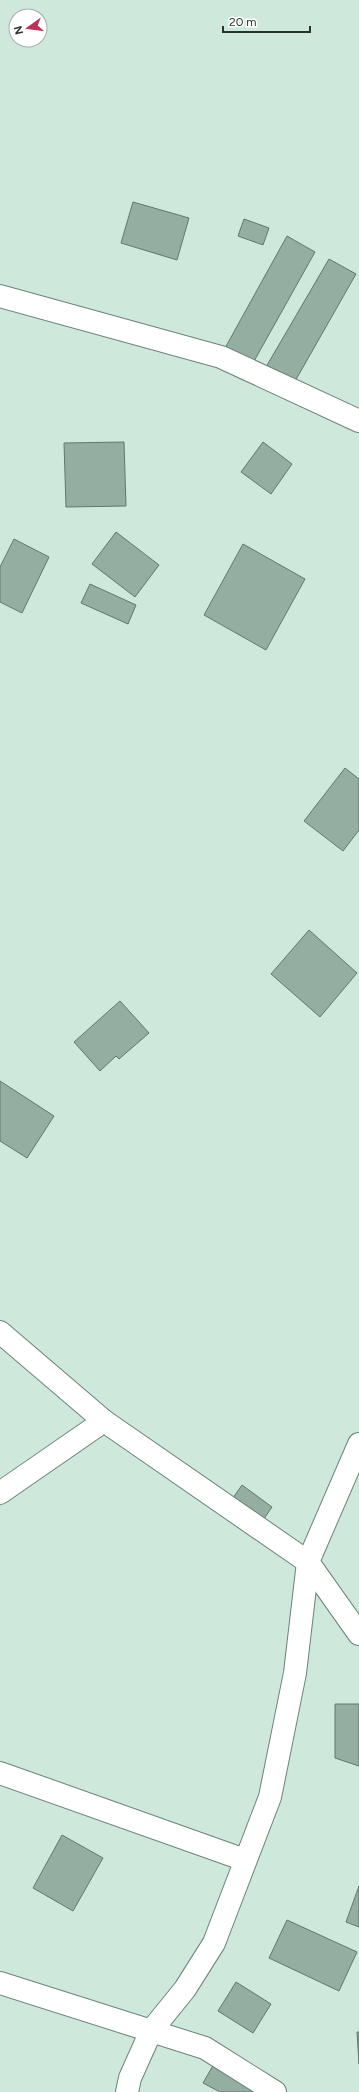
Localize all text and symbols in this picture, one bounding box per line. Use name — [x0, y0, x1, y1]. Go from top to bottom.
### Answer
north arrow — [8, 8, 48, 48]
scale bar — [223, 8, 310, 34]
text: 20 m — [229, 15, 257, 29]
text: N — [11, 25, 26, 36]

